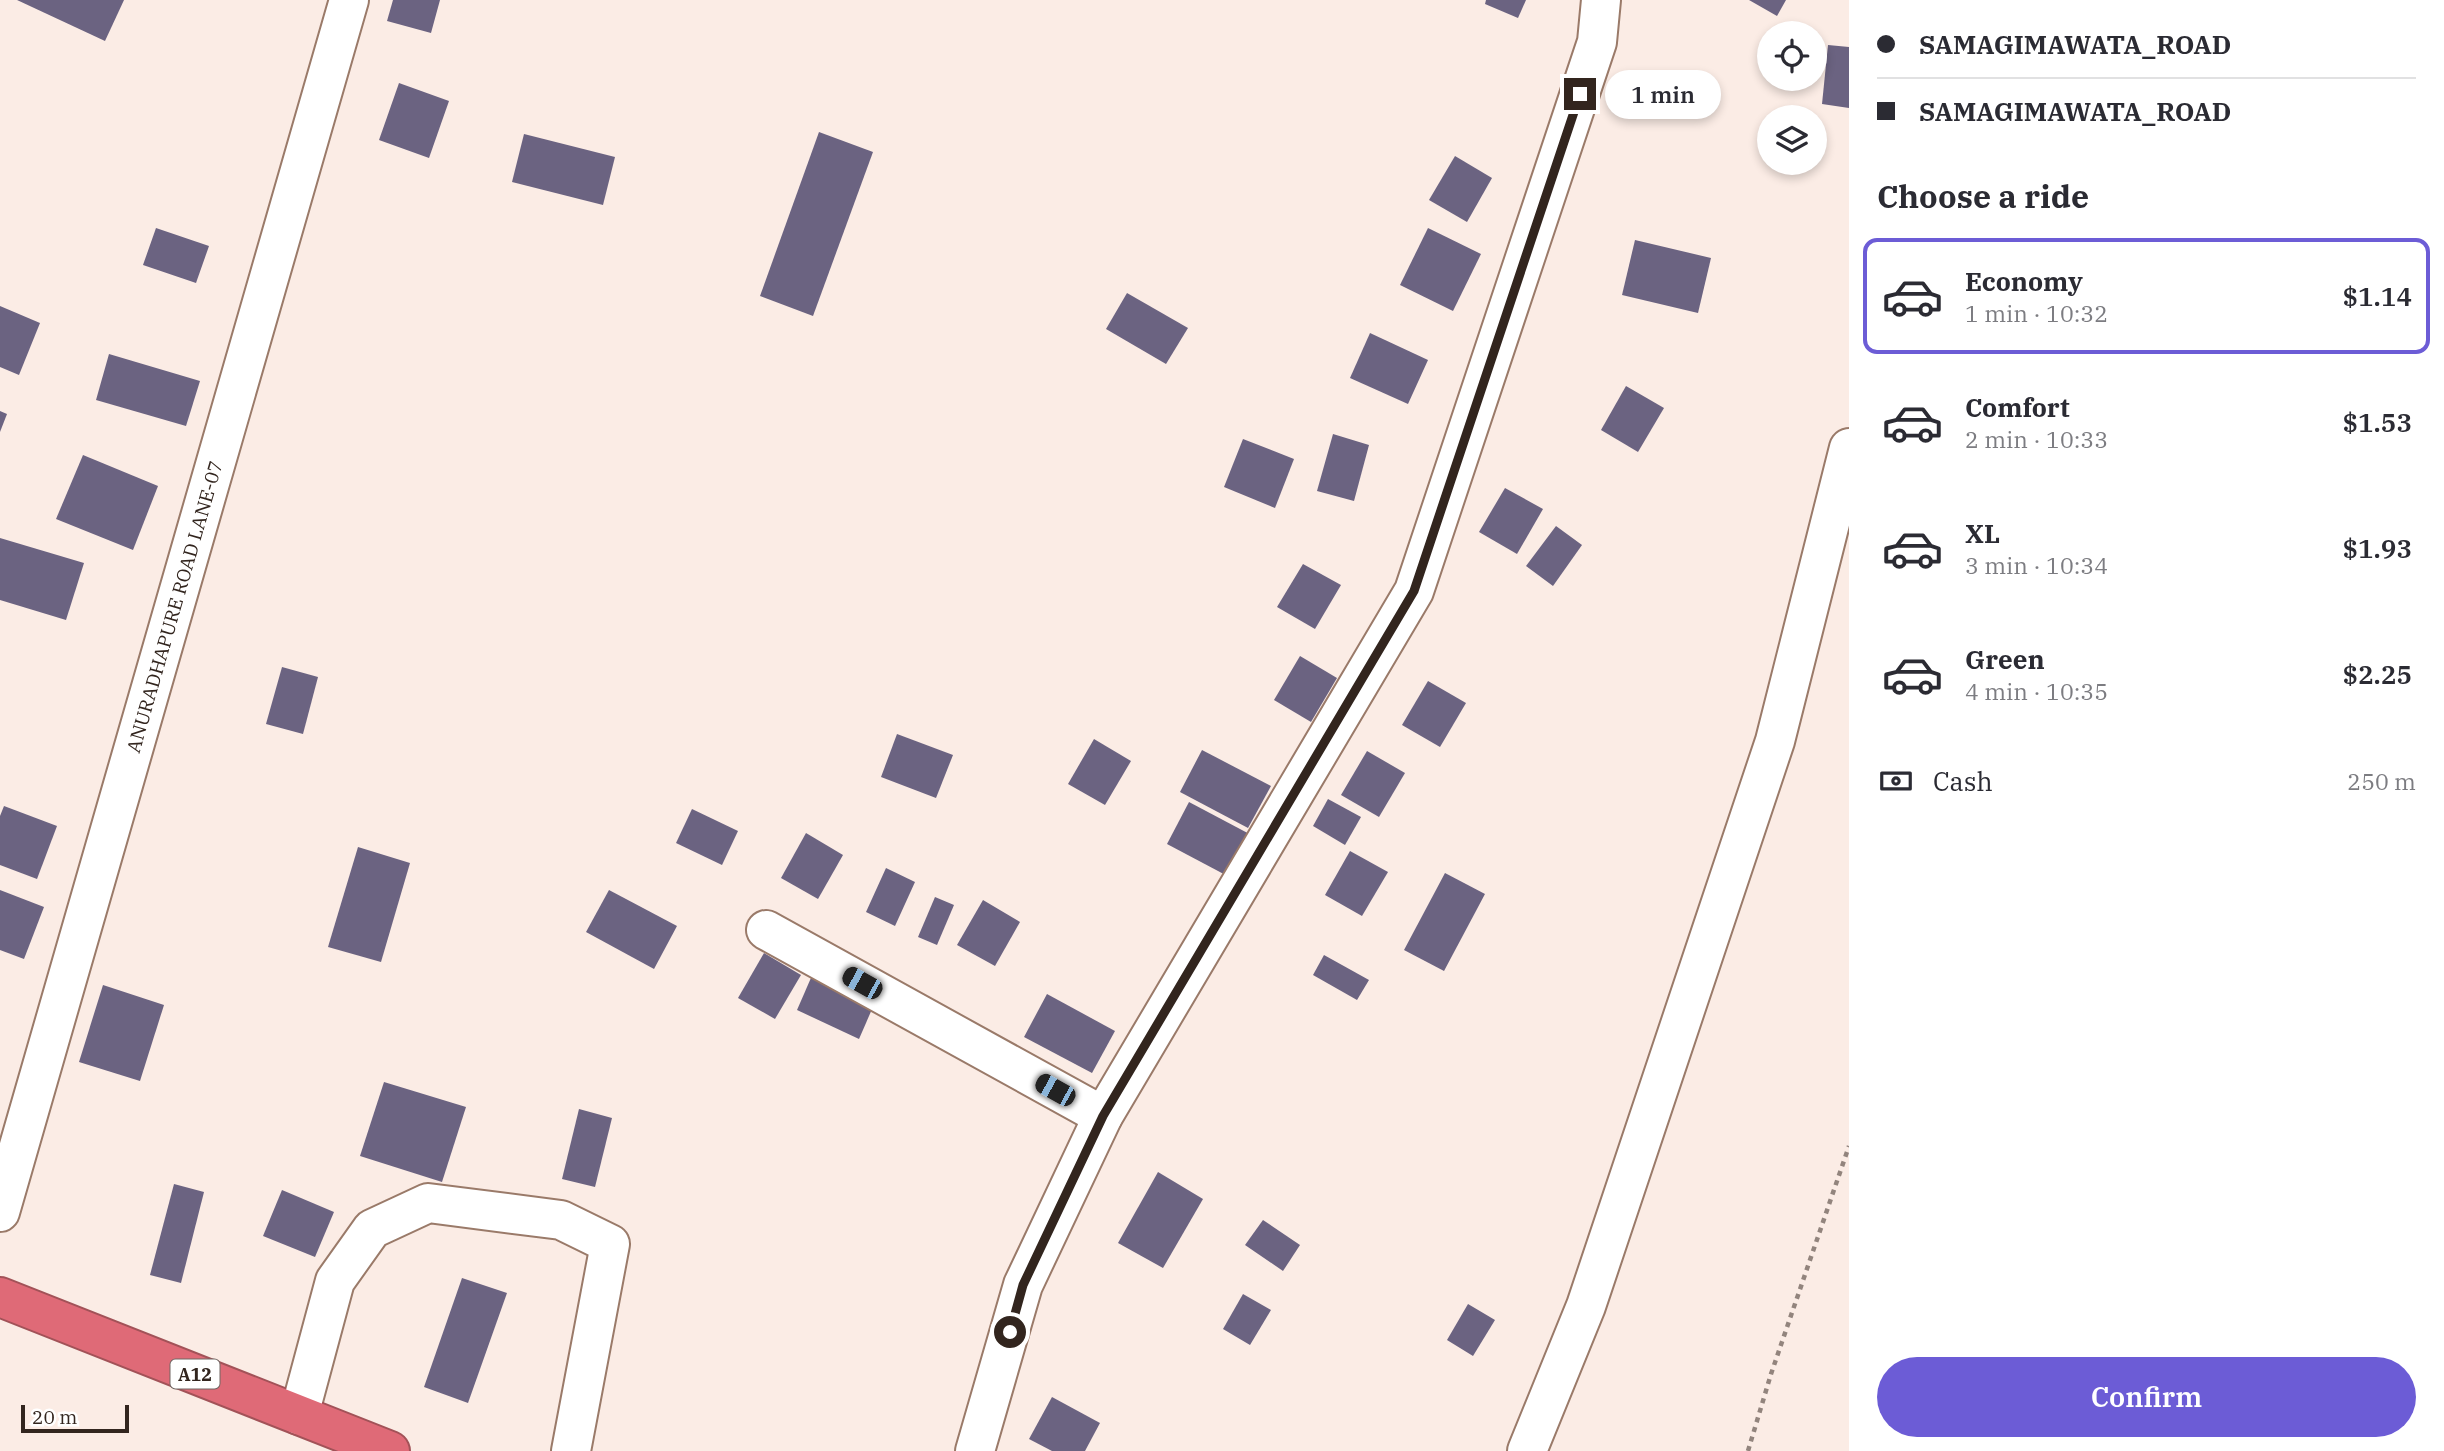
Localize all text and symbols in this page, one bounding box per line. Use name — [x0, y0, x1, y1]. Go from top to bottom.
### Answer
map controls — [1757, 21, 1827, 175]
button: locate — [1757, 21, 1827, 91]
text: SAMAGIMAWATA_ROAD — [1919, 27, 2231, 61]
callout: 1 min — [1604, 70, 1720, 119]
route end — [1564, 78, 1596, 110]
text: 1 min — [1631, 79, 1695, 109]
text: SAMAGIMAWATA_ROAD — [1919, 94, 2231, 128]
button: layers — [1757, 105, 1827, 175]
text: Choose a ride — [1877, 175, 2089, 217]
text: Economy — [1965, 264, 2083, 298]
icon: car — [1881, 265, 1944, 328]
text: $1.14 — [2343, 279, 2412, 313]
text: 1 min · 10:32 — [1965, 298, 2108, 328]
text: Comfort — [1965, 390, 2070, 424]
icon: car — [1881, 391, 1944, 454]
text: $1.53 — [2343, 405, 2412, 439]
text: 2 min · 10:33 — [1965, 424, 2108, 454]
street label: ANURADHAPURE ROAD LANE-07 — [121, 458, 228, 755]
text: XL — [1965, 516, 2000, 550]
icon: car — [1881, 517, 1944, 580]
text: $1.93 — [2343, 531, 2412, 565]
text: 3 min · 10:34 — [1965, 550, 2108, 580]
text: Green — [1965, 642, 2045, 676]
icon: car — [1881, 643, 1944, 706]
text: $2.25 — [2343, 657, 2412, 691]
text: 4 min · 10:35 — [1965, 676, 2108, 706]
icon: cash — [1877, 762, 1915, 800]
text: Cash — [1933, 764, 1993, 798]
text: 250 m — [2347, 766, 2416, 796]
car — [839, 964, 886, 1002]
car — [1032, 1071, 1079, 1109]
route start — [994, 1316, 1026, 1348]
button: Confirm — [1877, 1357, 2416, 1437]
road number: A12 — [170, 1359, 220, 1388]
scale bar — [21, 1402, 130, 1434]
text: 20 m — [32, 1405, 77, 1429]

